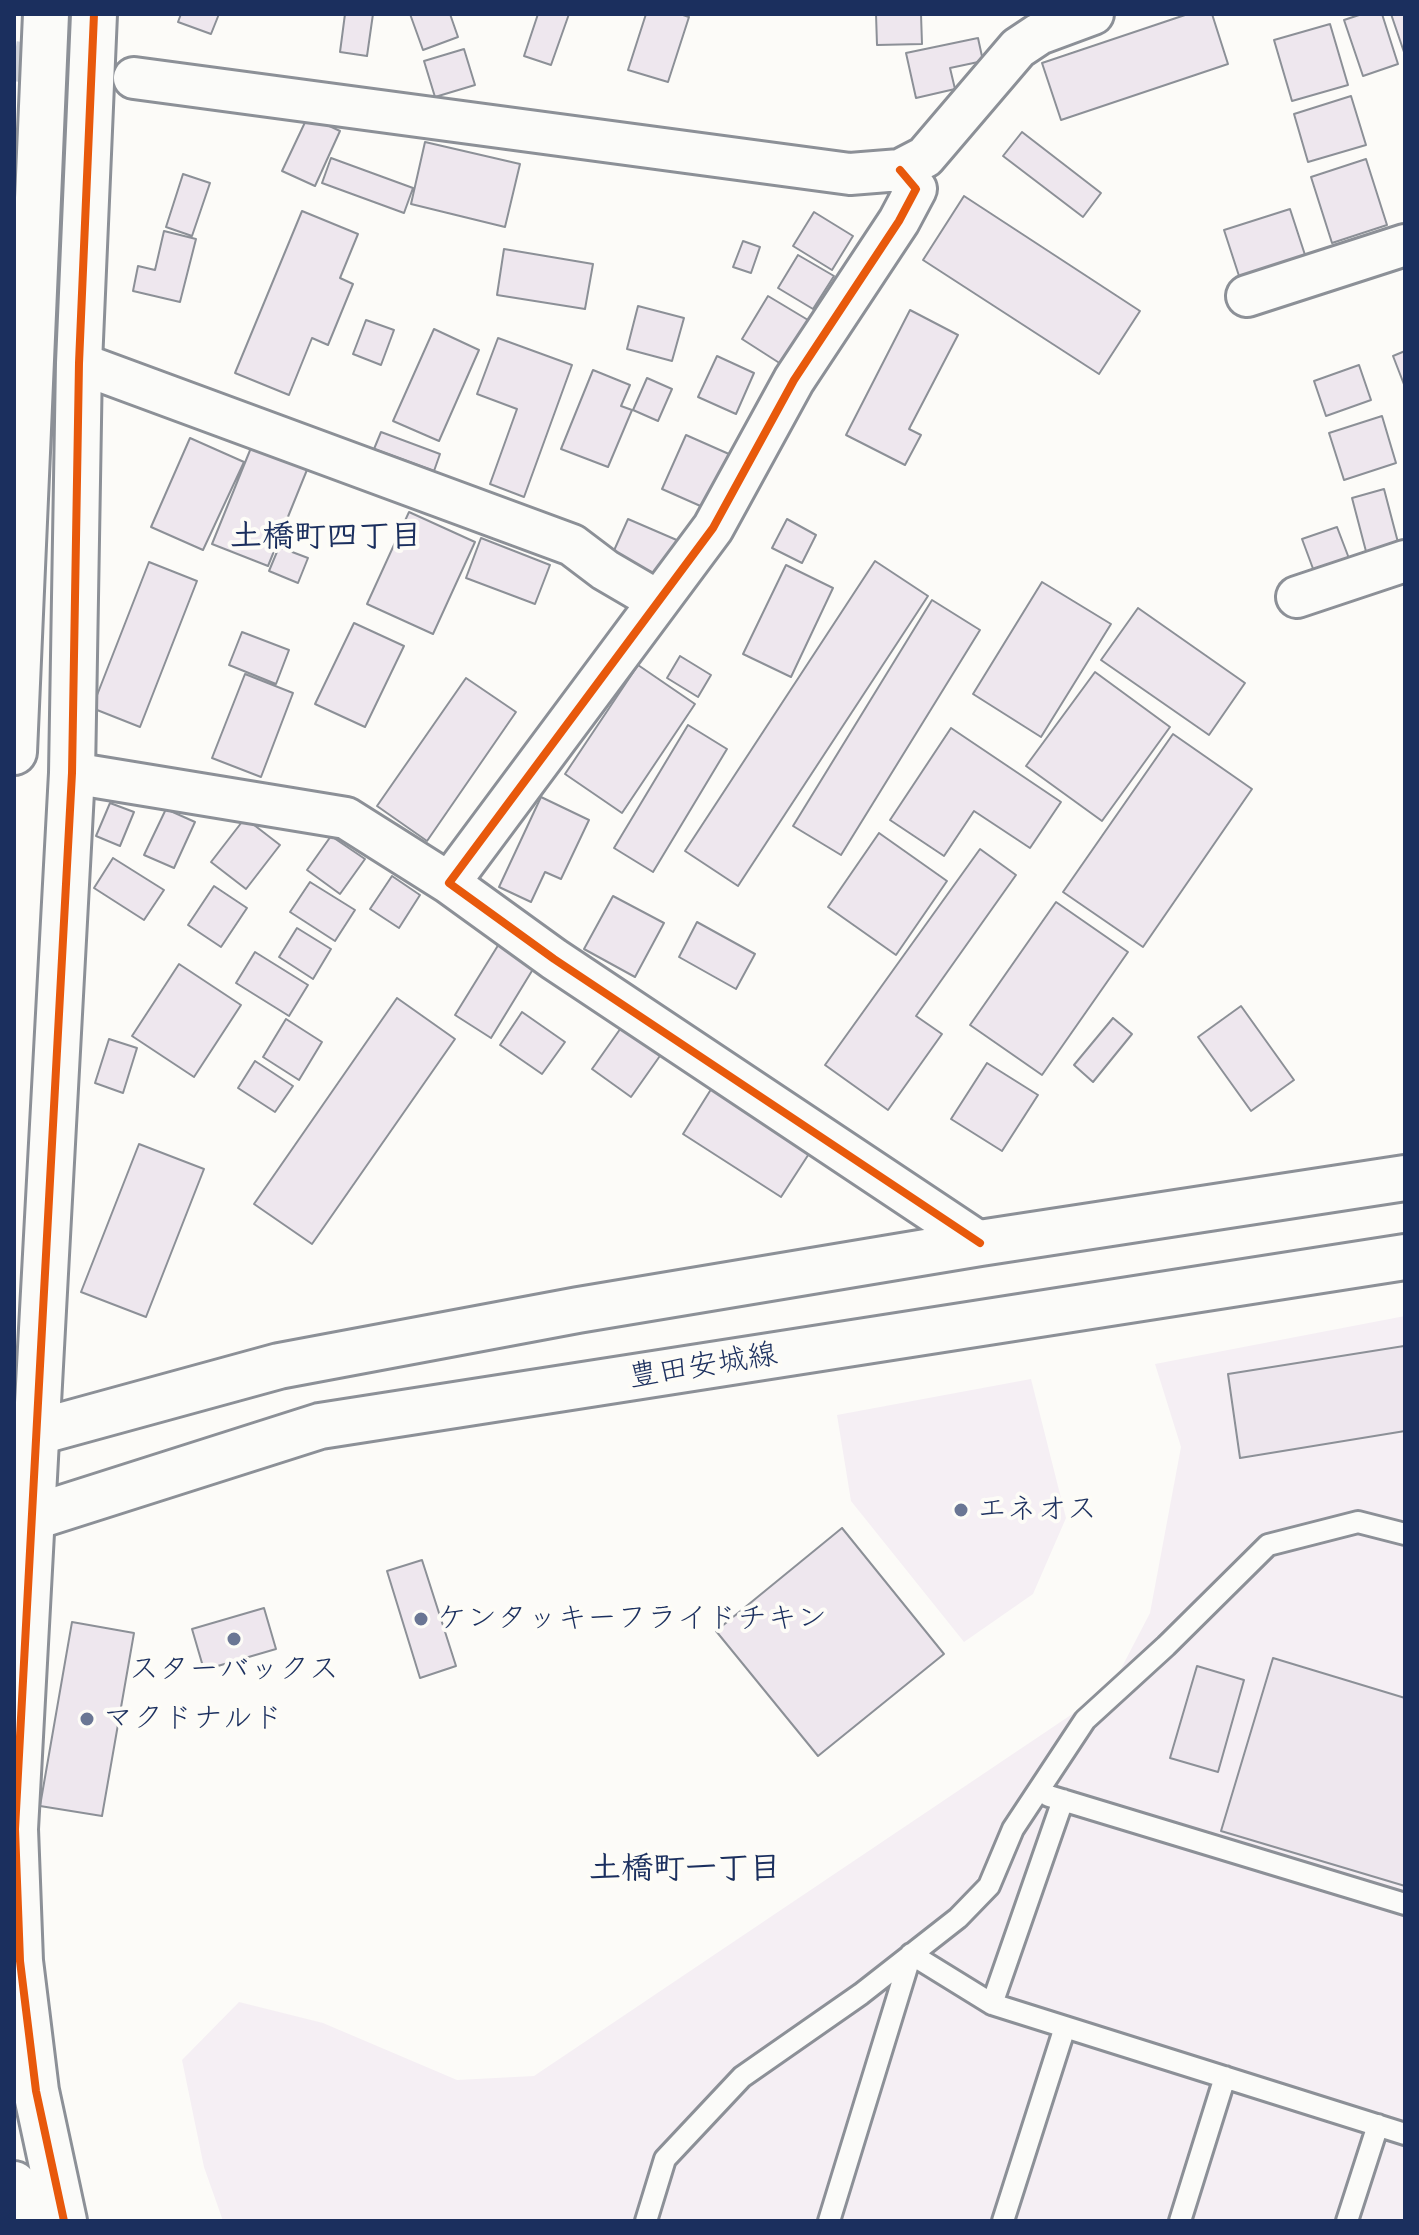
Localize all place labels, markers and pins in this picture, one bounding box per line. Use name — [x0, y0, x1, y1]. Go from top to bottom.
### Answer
place label: エネオス — [977, 1492, 1097, 1528]
marker: エネオス — [952, 1501, 970, 1519]
place label: ケンタッキーフライドチキン — [437, 1601, 827, 1637]
marker: ケンタッキーフライドチキン — [412, 1610, 430, 1628]
marker: スターバックス — [225, 1630, 243, 1648]
place label: スターバックス — [129, 1652, 339, 1688]
place label: マクドナルド — [103, 1701, 283, 1737]
marker: マクドナルド — [78, 1710, 96, 1728]

